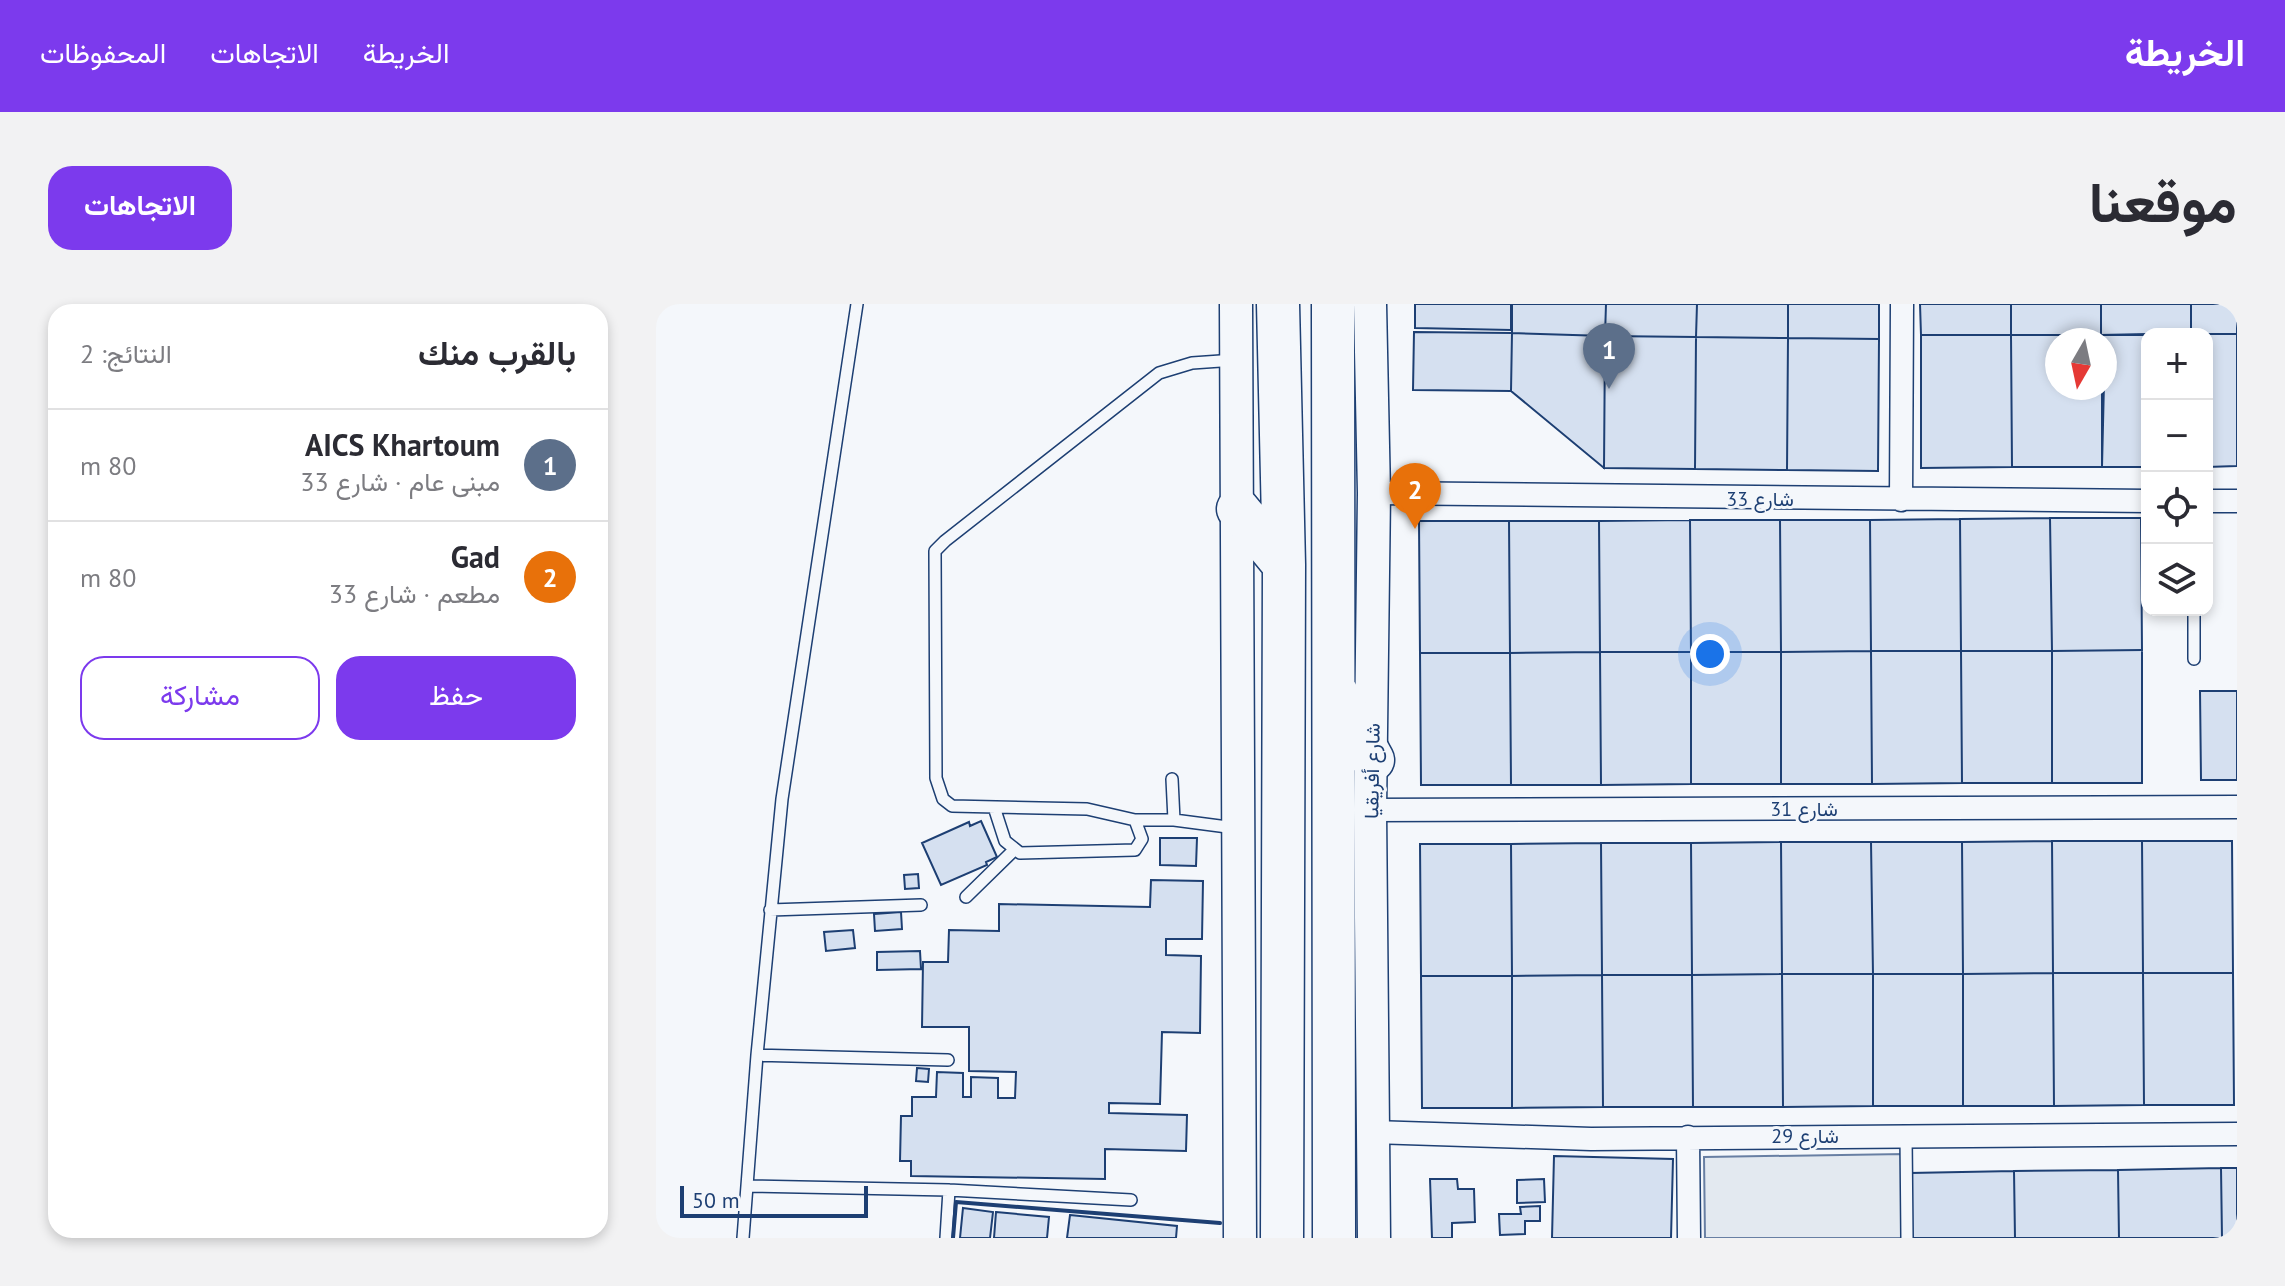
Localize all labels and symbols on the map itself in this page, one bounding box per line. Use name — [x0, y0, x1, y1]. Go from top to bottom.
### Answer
pin: 1 — [1583, 323, 1635, 389]
north arrow — [2045, 328, 2117, 400]
pin: 2 — [1389, 463, 1441, 529]
street label: شارع 33 — [1726, 486, 1794, 513]
your location — [1690, 634, 1730, 674]
street label: شارع أفريقيا — [1358, 723, 1387, 819]
street label: شارع 31 — [1770, 796, 1838, 823]
street label: شارع 29 — [1771, 1123, 1839, 1150]
scale bar — [680, 1182, 868, 1218]

